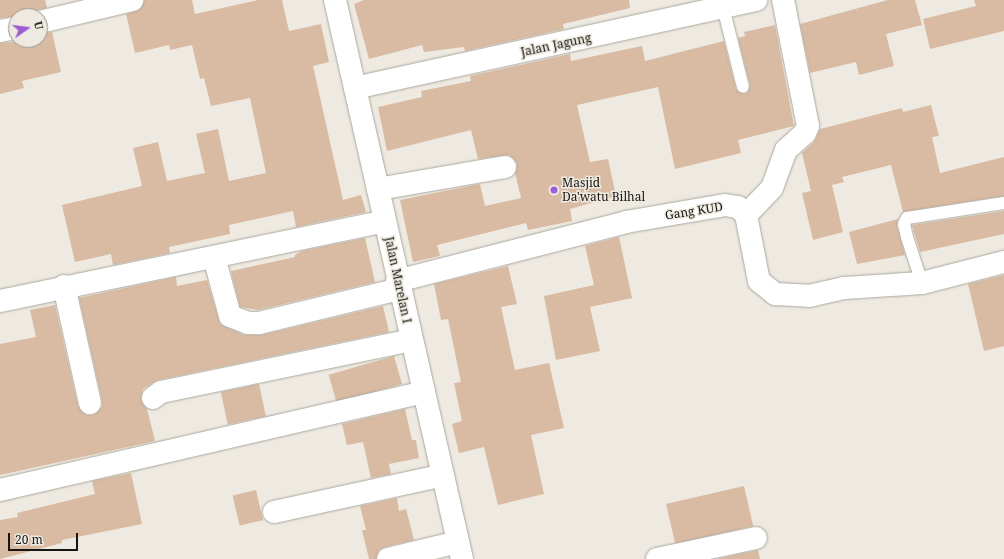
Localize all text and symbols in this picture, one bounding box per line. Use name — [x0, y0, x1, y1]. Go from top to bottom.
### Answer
north arrow — [8, 8, 48, 48]
text: U — [31, 19, 47, 31]
street label: Jalan Jagung — [519, 31, 593, 59]
place label: Masjid Da'watu Bilhal — [562, 176, 645, 204]
marker: Masjid Da'watu Bilhal — [549, 185, 559, 195]
street label: Gang KUD — [664, 199, 724, 223]
street label: Jalan Marelan I — [382, 235, 414, 325]
scale bar — [10, 525, 80, 551]
text: 20 m — [15, 531, 43, 548]

